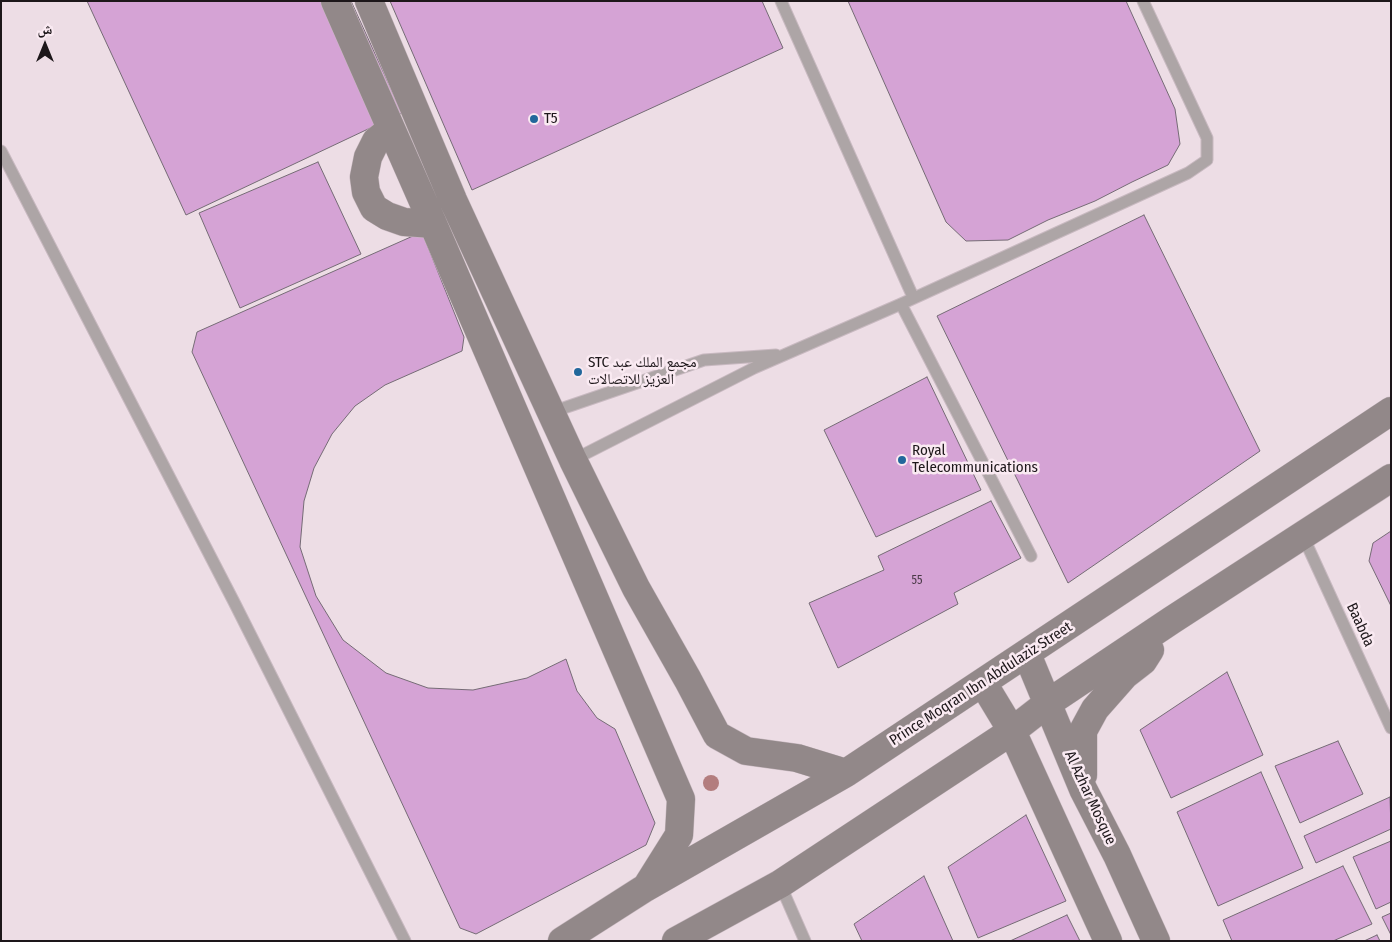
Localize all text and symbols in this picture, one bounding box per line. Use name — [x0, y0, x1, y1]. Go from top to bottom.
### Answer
north arrow — [20, 20, 70, 70]
text: ش — [38, 21, 52, 38]
place label: T5 — [544, 110, 558, 128]
marker: T5 — [528, 113, 540, 125]
place label: STC مجمع الملك عبد العزيز للاتصالات — [588, 354, 697, 389]
marker: STC مجمع الملك عبد العزيز للاتصالات — [572, 366, 584, 378]
place label: Royal Telecommunications — [912, 442, 1038, 477]
marker: Royal Telecommunications — [896, 454, 908, 466]
house number: 55 — [912, 574, 922, 588]
street label: Baabda — [1342, 600, 1378, 650]
street label: Prince Moqran Ibn Abdulaziz Street — [886, 618, 1076, 750]
street label: Al Azhar Mosque — [1060, 748, 1120, 848]

